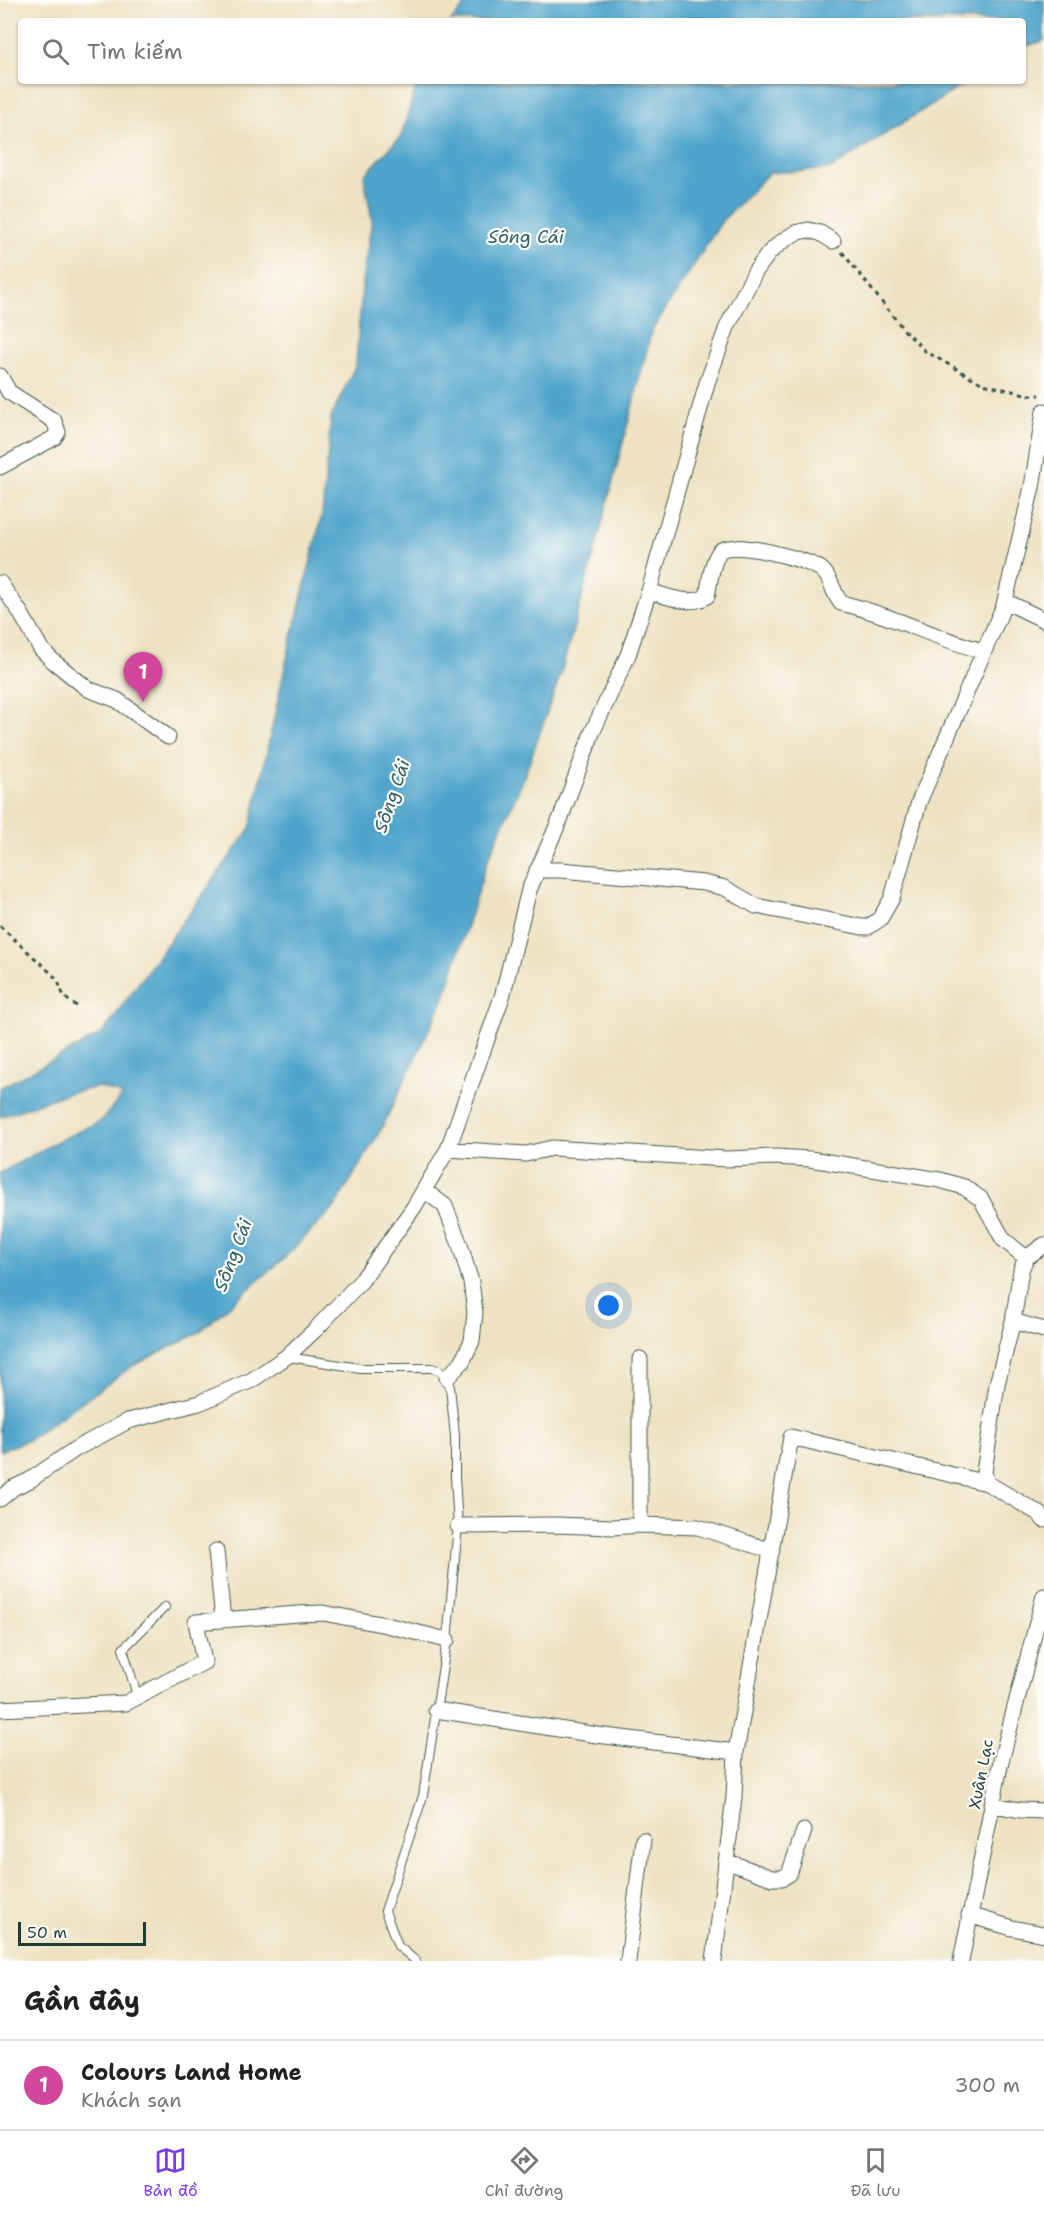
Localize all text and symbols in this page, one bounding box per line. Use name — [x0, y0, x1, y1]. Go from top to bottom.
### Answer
search box — [18, 18, 1026, 84]
icon: search — [39, 35, 72, 68]
text: Tìm kiếm — [87, 37, 183, 66]
water label: Sông Cái — [488, 225, 565, 249]
pin: 1 — [124, 652, 162, 702]
water label: Sông Cái — [368, 755, 416, 836]
water label: Sông Cái — [208, 1214, 258, 1295]
your location — [594, 1291, 623, 1320]
street label: Xuân Lạc — [964, 1737, 998, 1811]
scale bar — [18, 1919, 146, 1946]
text: 50 m — [27, 1922, 67, 1943]
text: Gần đây — [24, 1983, 140, 2018]
text: Colours Land Home — [81, 2058, 302, 2087]
text: 1 — [39, 2072, 48, 2098]
text: 300 m — [954, 2072, 1020, 2098]
text: Khách sạn — [81, 2087, 182, 2113]
tab: Bản đồ — [144, 2144, 198, 2201]
tab: Chỉ đường — [485, 2144, 563, 2201]
tab: Đã lưu — [850, 2144, 900, 2201]

